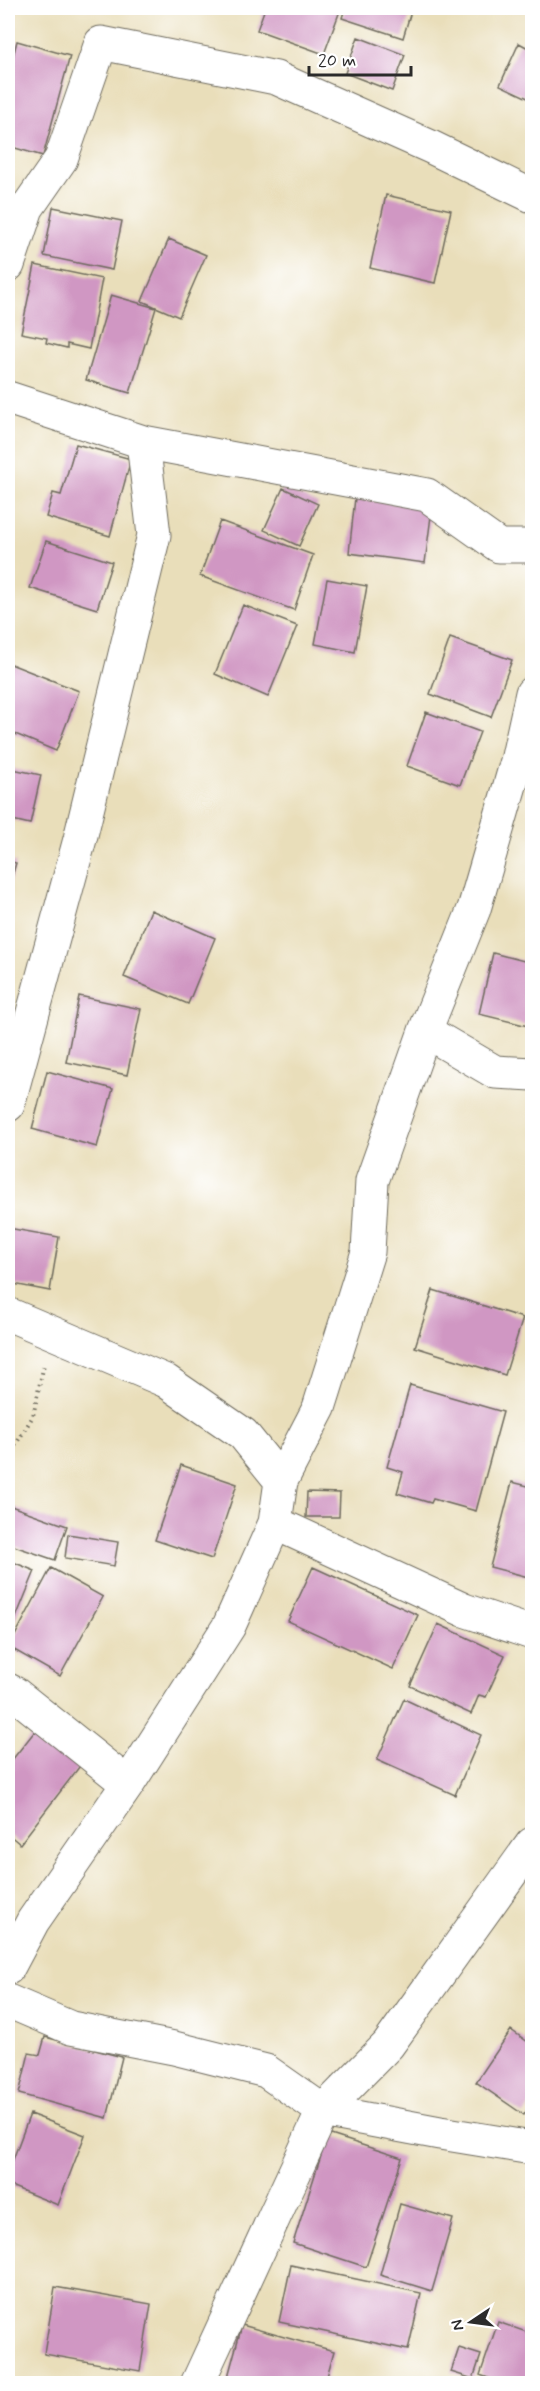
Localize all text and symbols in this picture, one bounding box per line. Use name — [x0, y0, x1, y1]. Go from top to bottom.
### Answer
scale bar — [309, 39, 411, 77]
text: 20 m — [318, 49, 356, 73]
north arrow — [441, 2292, 501, 2352]
text: N — [446, 2317, 469, 2333]

